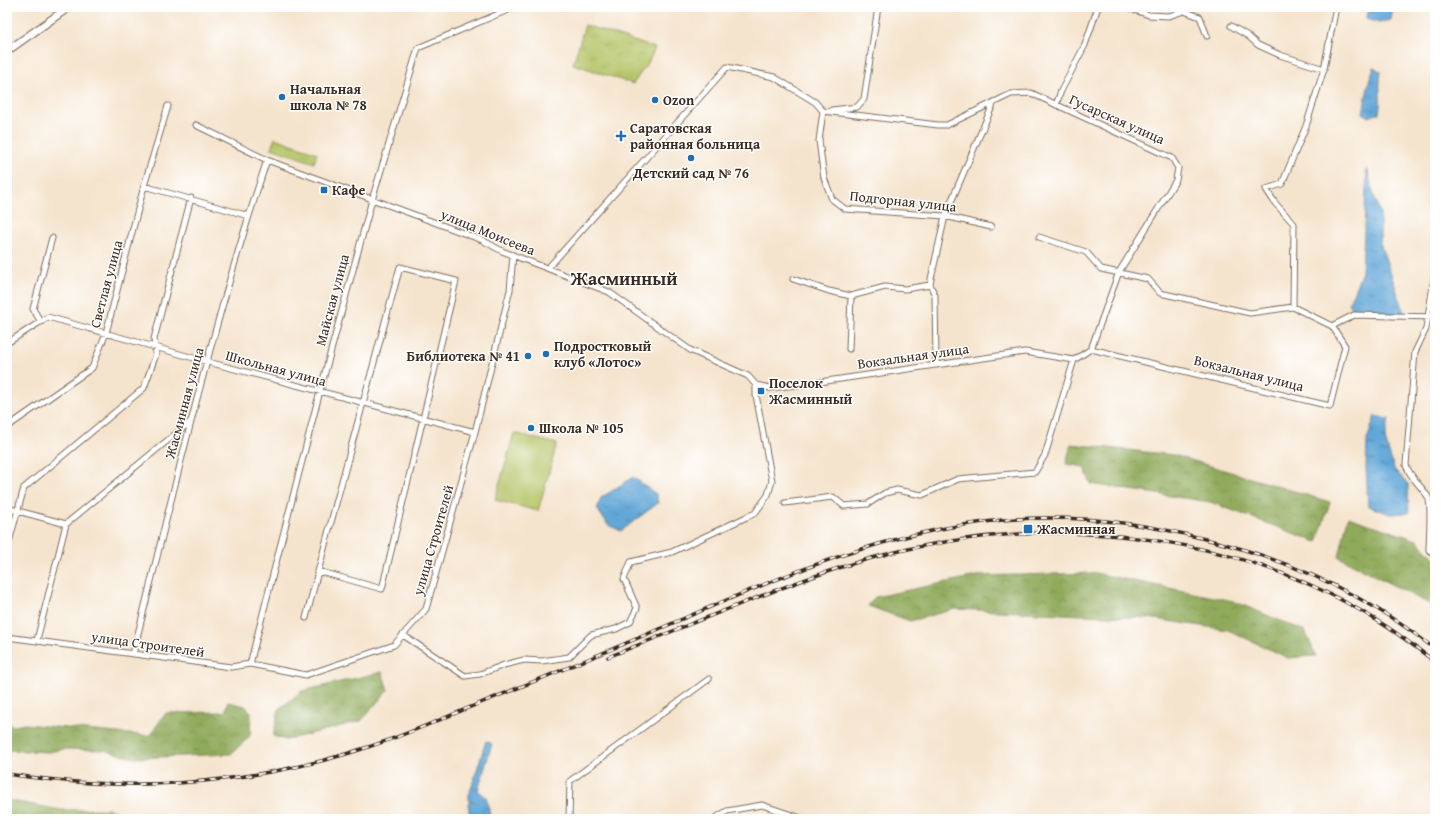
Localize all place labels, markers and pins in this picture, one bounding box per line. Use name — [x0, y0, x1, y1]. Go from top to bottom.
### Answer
place label: Начальная школа № 78 — [290, 79, 367, 115]
place label: Ozon — [663, 90, 695, 110]
marker: Начальная школа № 78 — [277, 92, 287, 102]
marker: Ozon — [650, 95, 660, 105]
place label: Саратовская районная больница — [630, 118, 761, 154]
marker: Саратовская районная больница — [615, 130, 627, 142]
marker: Детский сад № 76 — [686, 153, 696, 163]
place label: Детский сад № 76 — [632, 163, 749, 183]
place label: Кафе — [332, 180, 365, 200]
marker: Кафе — [319, 185, 329, 195]
place label: Подростковый клуб «Лотос» — [554, 336, 651, 372]
place label: Библиотека № 41 — [407, 346, 520, 366]
marker: Подростковый клуб «Лотос» — [541, 349, 551, 359]
marker: Библиотека № 41 — [523, 351, 533, 361]
place label: Поселок Жасминный — [768, 373, 853, 409]
marker: Поселок Жасминный — [756, 386, 766, 396]
place label: Школа № 105 — [539, 418, 624, 438]
marker: Школа № 105 — [526, 423, 536, 433]
place label: Жасминная — [1036, 519, 1116, 539]
marker: Жасминная — [1022, 523, 1034, 535]

